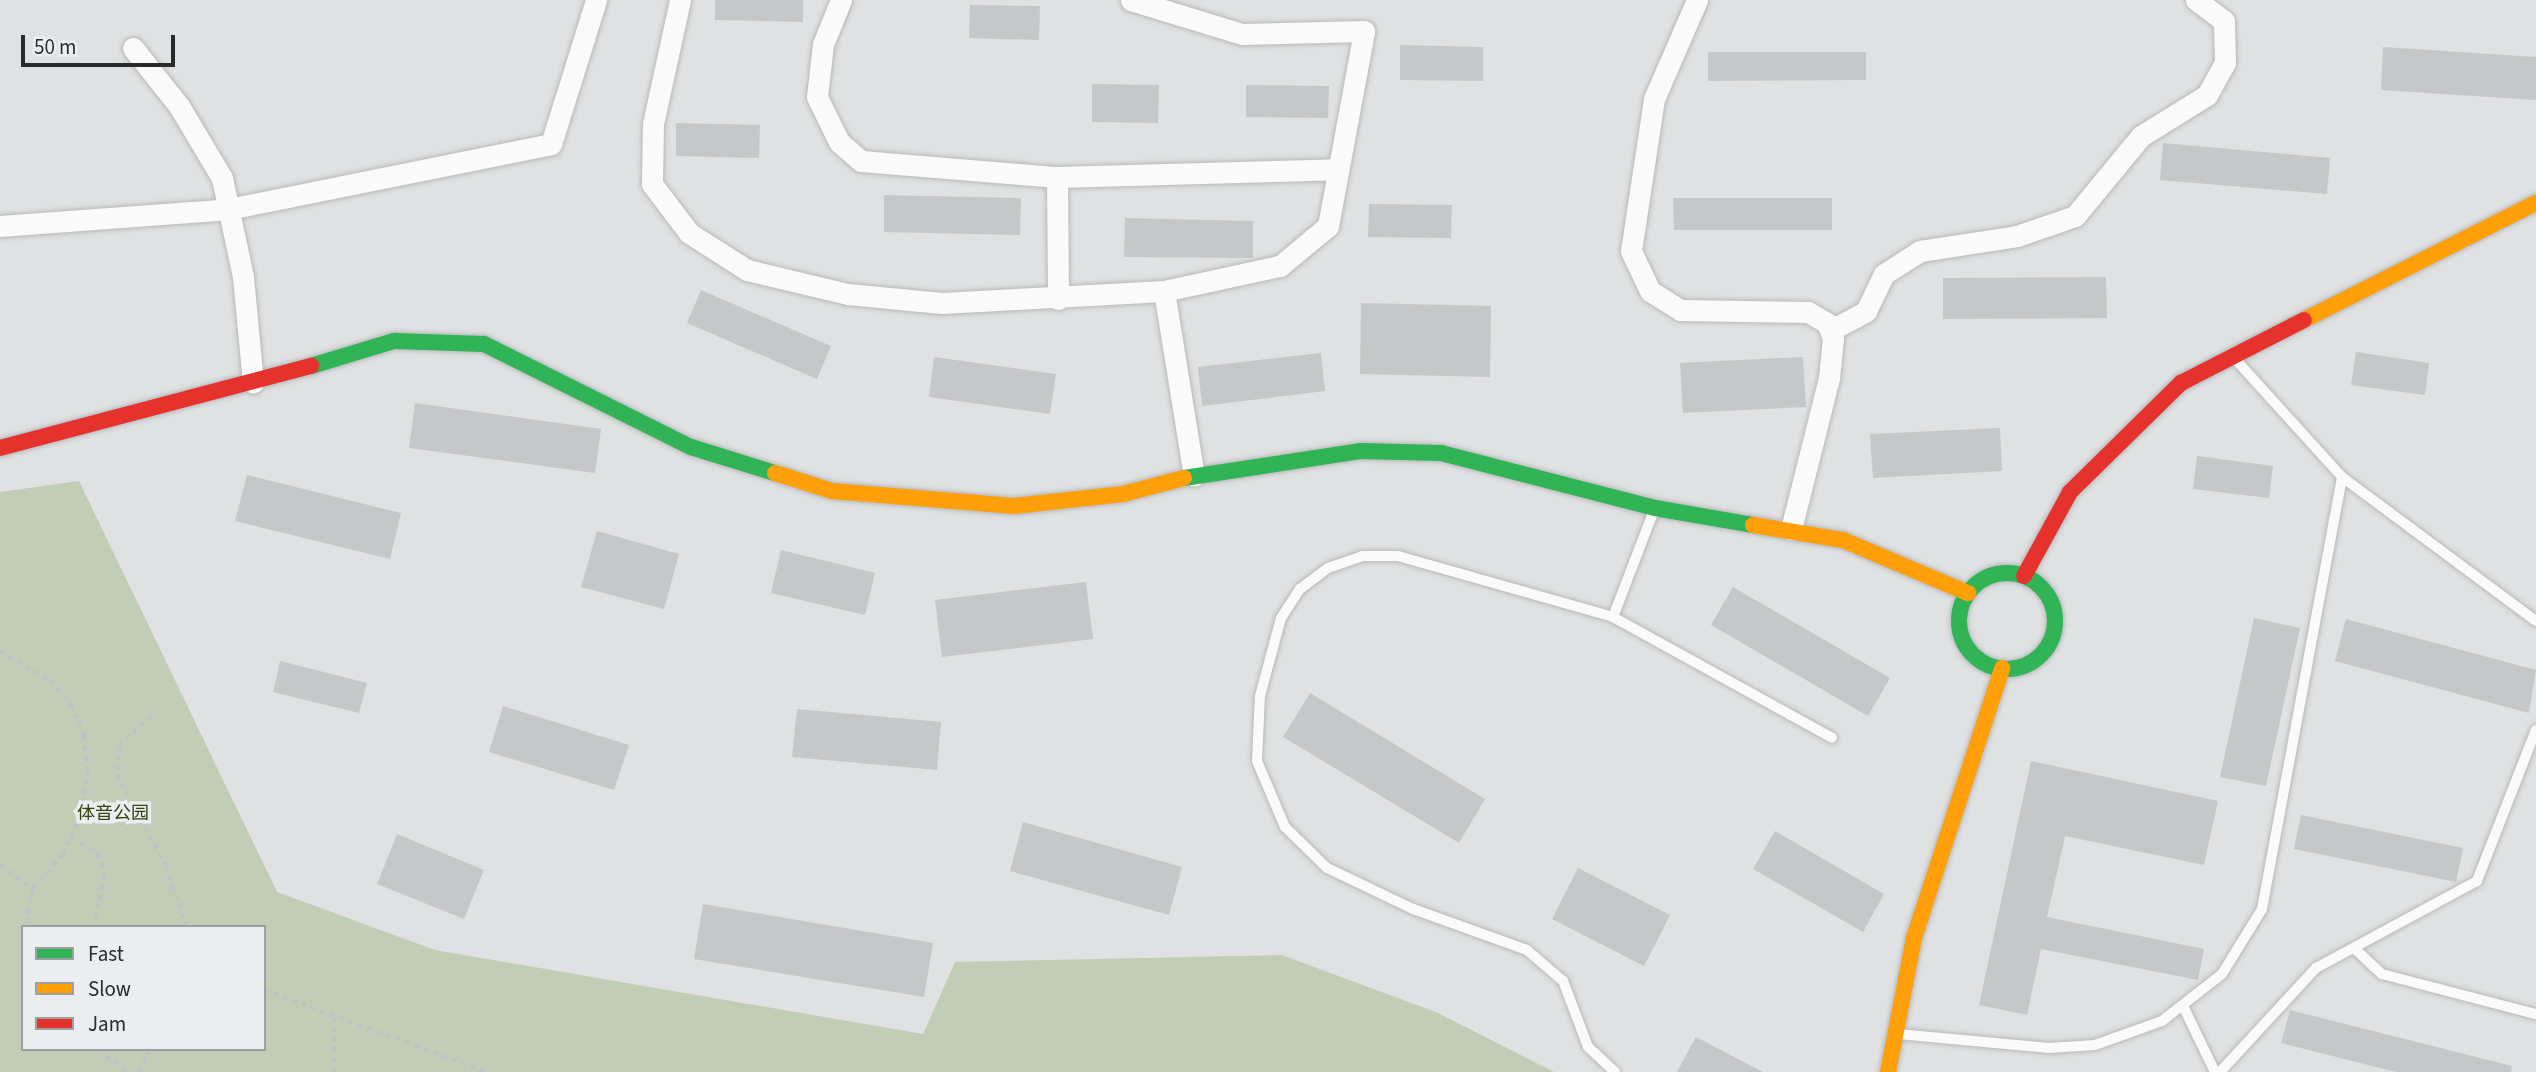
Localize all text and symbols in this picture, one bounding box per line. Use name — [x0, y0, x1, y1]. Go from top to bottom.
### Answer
scale bar — [24, 21, 178, 65]
text: 50 m — [34, 32, 76, 62]
park label: 体音公园 — [77, 803, 149, 825]
legend — [21, 925, 266, 1051]
text: Fast — [88, 939, 124, 969]
text: Slow — [88, 974, 131, 1004]
text: Jam — [88, 1009, 126, 1039]

